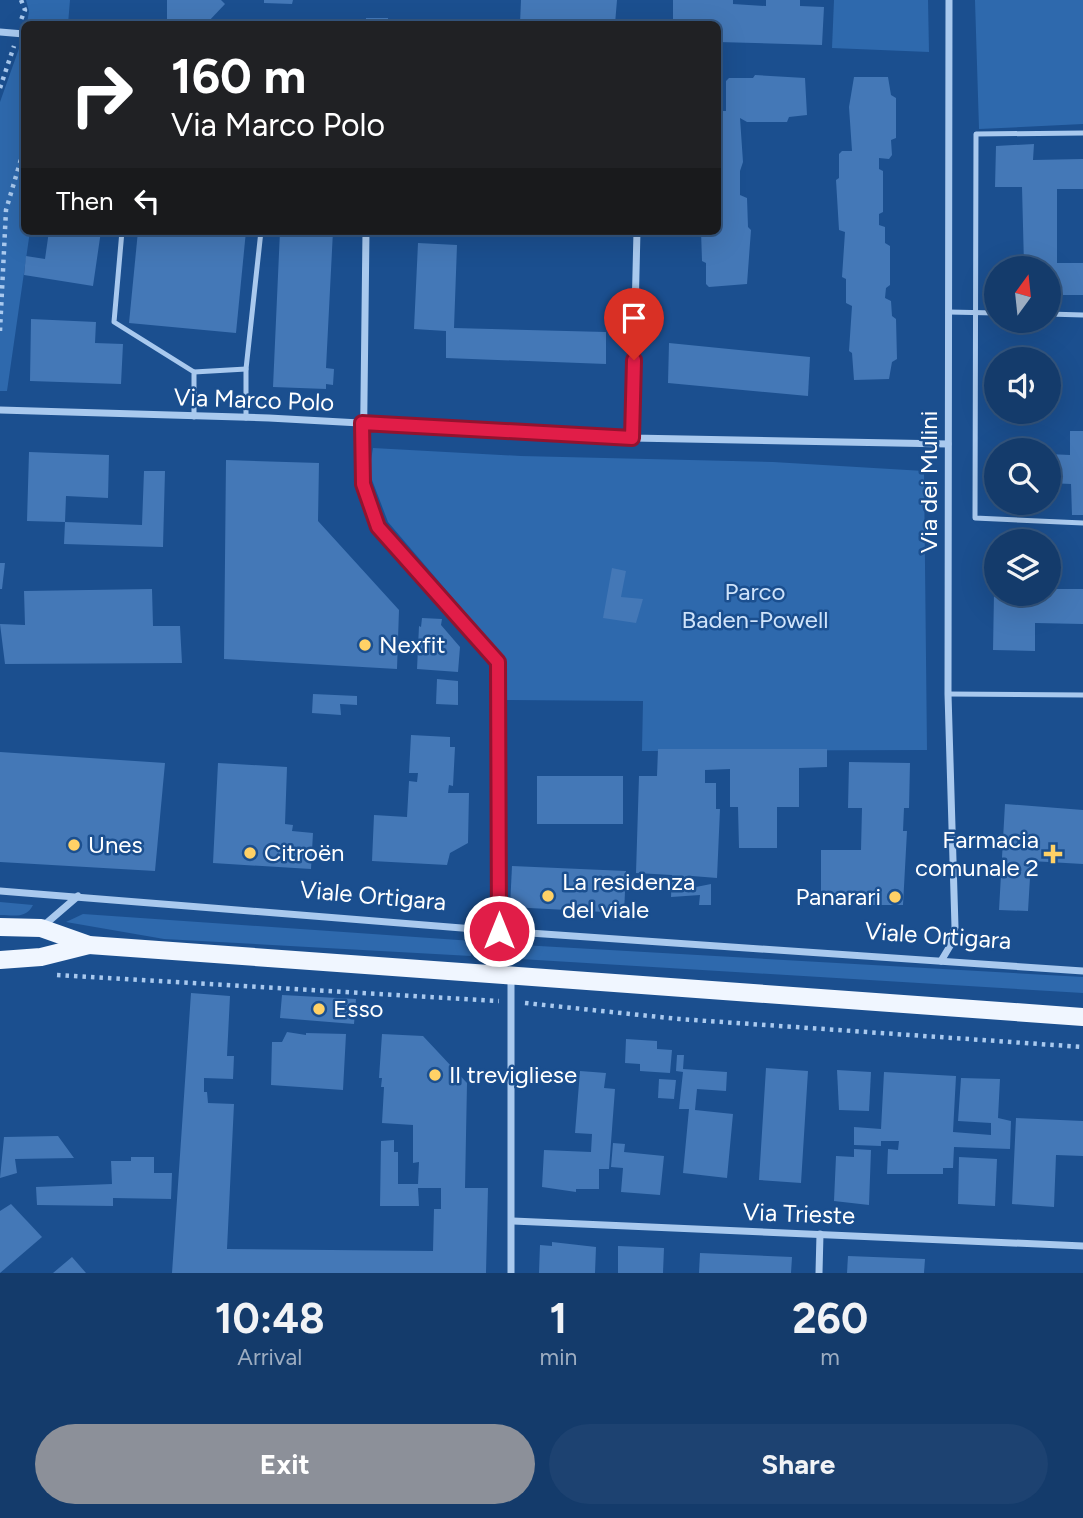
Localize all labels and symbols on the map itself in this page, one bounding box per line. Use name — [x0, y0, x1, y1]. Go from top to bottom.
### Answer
north arrow — [984, 256, 1060, 332]
pin — [604, 288, 664, 360]
street label: Via Marco Polo — [173, 382, 335, 417]
street label: Via dei Mulini — [914, 411, 943, 553]
park label: Parco Baden-Powell — [682, 577, 828, 634]
place label: Nexfit — [379, 630, 445, 659]
marker: Nexfit — [357, 637, 373, 653]
place label: Farmacia comunale 2 — [915, 825, 1039, 882]
place label: Unes — [88, 830, 143, 859]
marker: Unes — [66, 837, 82, 853]
place label: Citroën — [264, 838, 345, 867]
marker: Citroën — [242, 845, 258, 861]
marker: Farmacia comunale 2 — [1045, 846, 1061, 862]
place label: La residenza del viale — [562, 867, 695, 924]
street label: Viale Ortigara — [299, 875, 447, 916]
place label: Panarari — [795, 882, 881, 911]
marker: La residenza del viale — [540, 888, 556, 904]
marker: Panarari — [887, 889, 903, 905]
position arrow — [462, 894, 536, 968]
street label: Viale Ortigara — [864, 916, 1012, 955]
place label: Esso — [333, 994, 384, 1023]
marker: Esso — [311, 1001, 327, 1017]
place label: Il trevigliese — [449, 1060, 577, 1089]
marker: Il trevigliese — [427, 1067, 443, 1083]
street label: Via Trieste — [742, 1197, 856, 1230]

